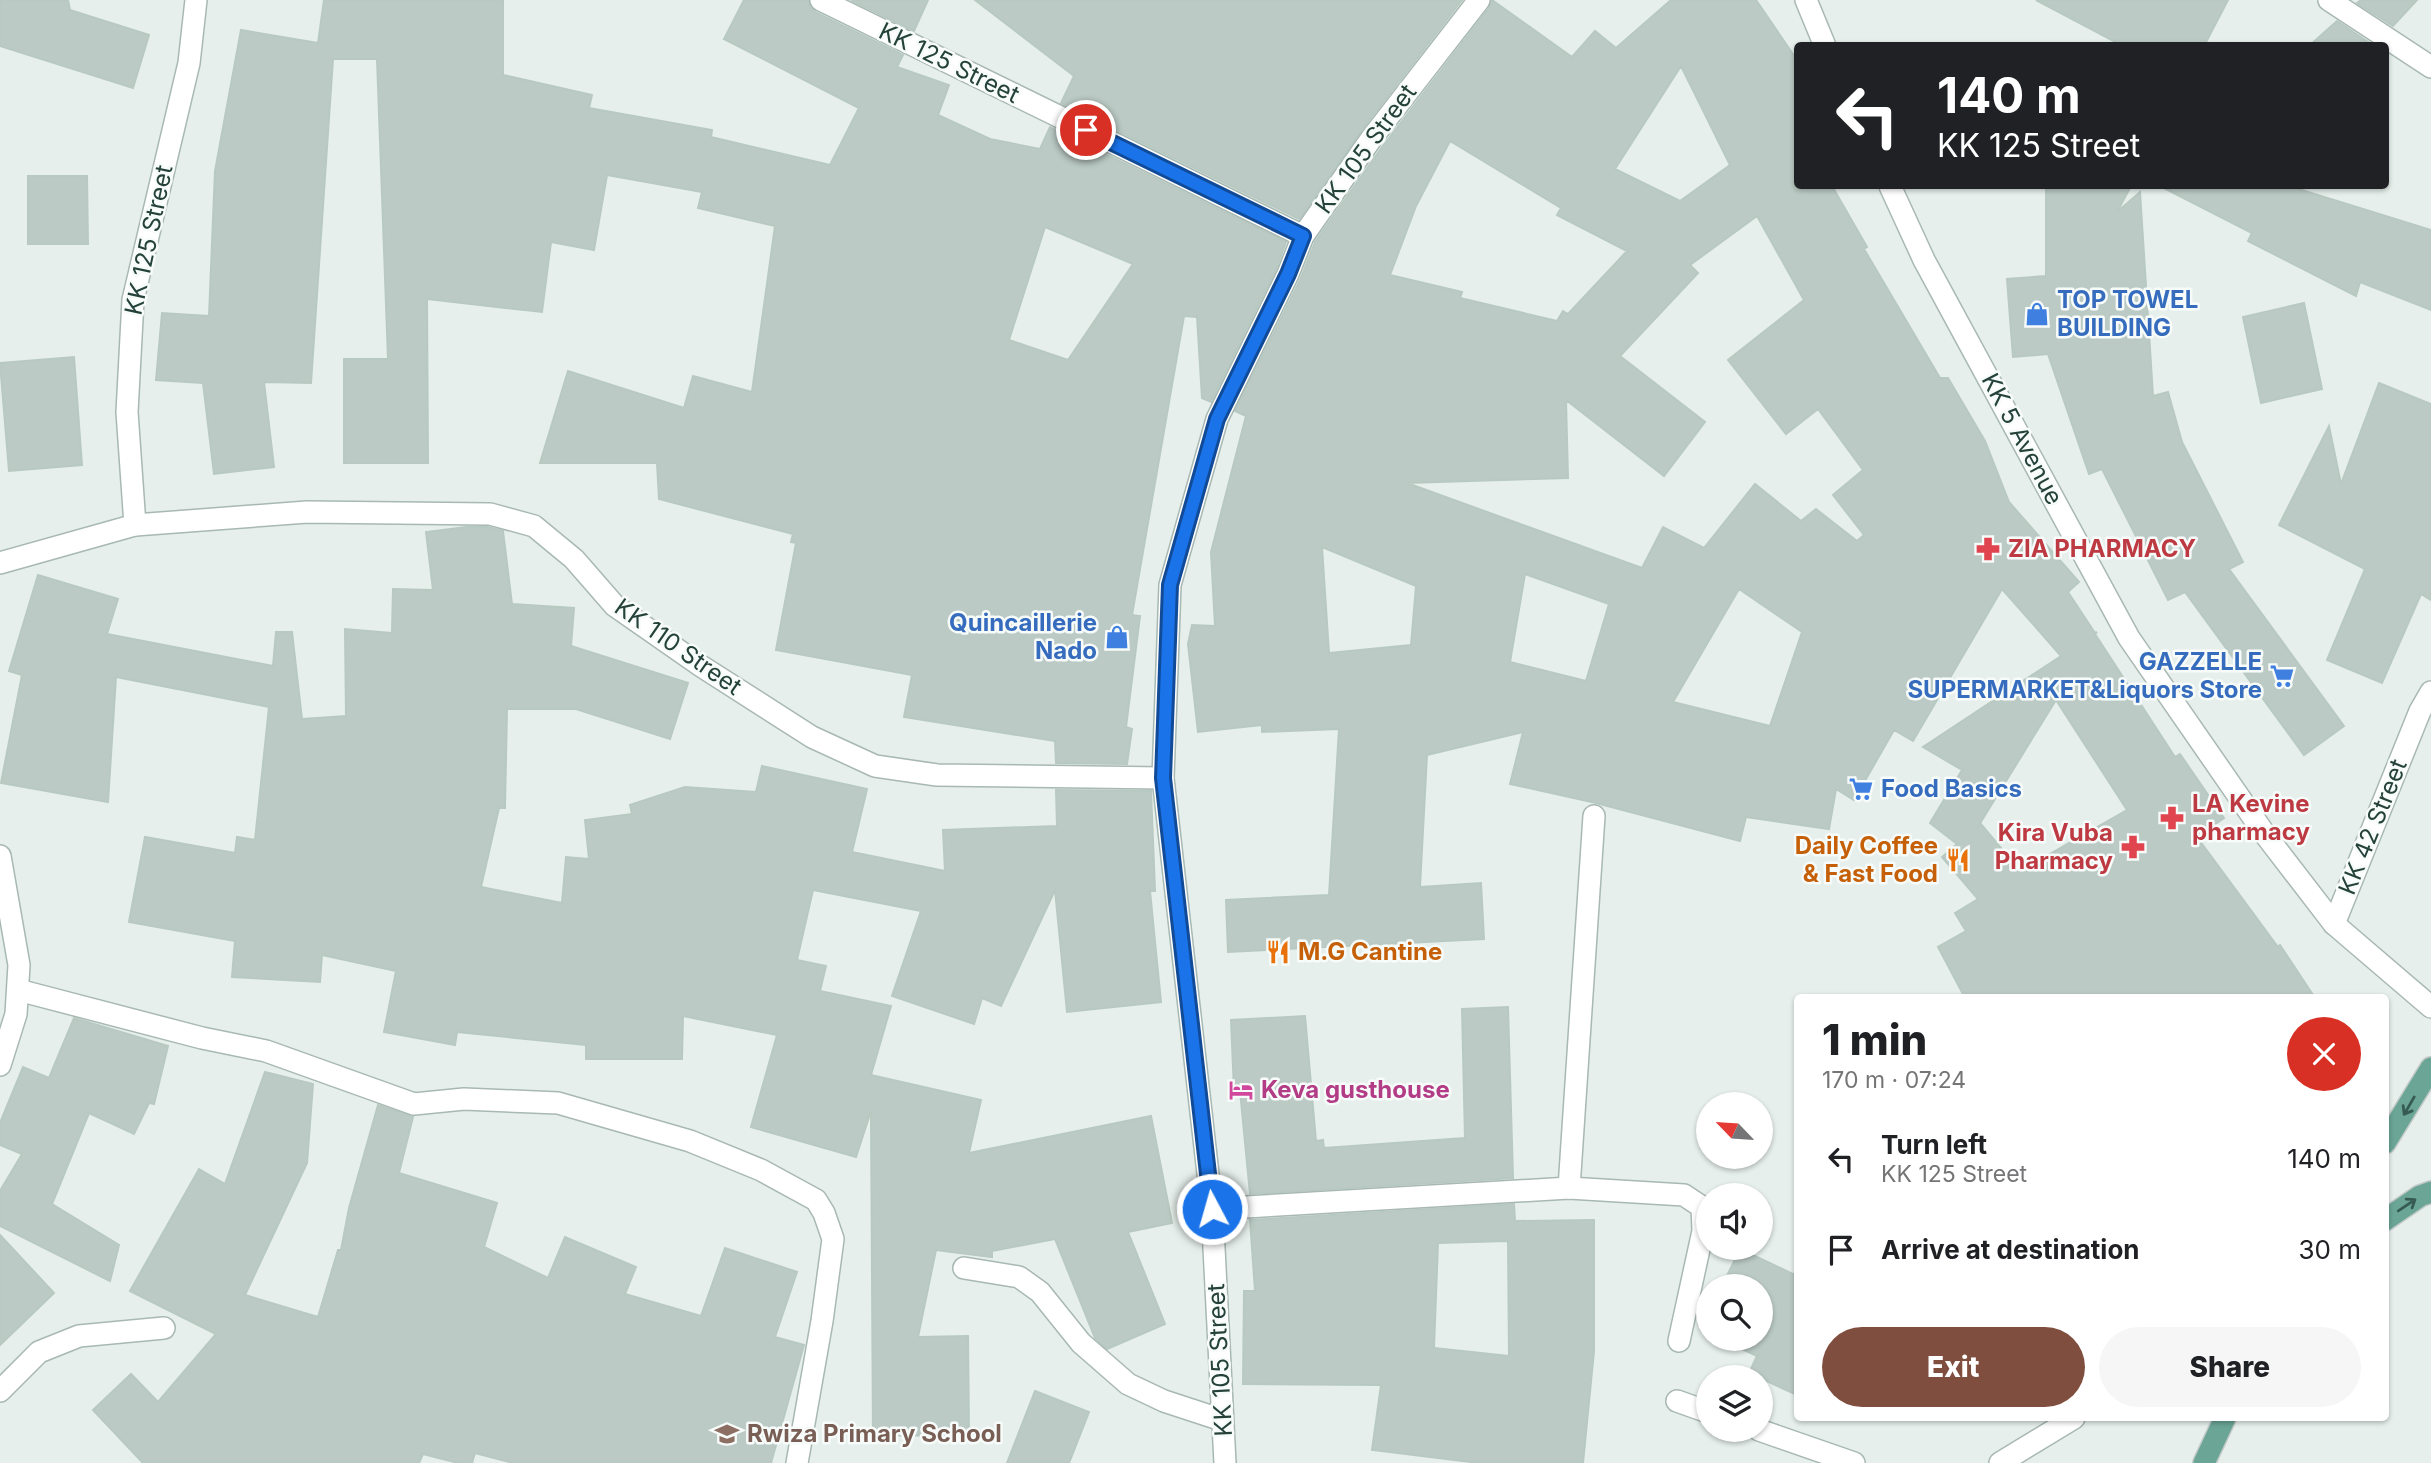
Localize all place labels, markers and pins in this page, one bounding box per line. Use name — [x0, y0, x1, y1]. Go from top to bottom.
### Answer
pin — [1056, 100, 1116, 160]
place label: TOP TOWEL BUILDING — [2057, 285, 2198, 342]
shop icon: TOP TOWEL BUILDING — [2023, 300, 2051, 328]
place label: ZIA PHARMACY — [2008, 534, 2196, 563]
pharmacy icon: ZIA PHARMACY — [1974, 535, 2002, 563]
place label: Quincaillerie Nado — [949, 608, 1097, 665]
shop icon: Quincaillerie Nado — [1103, 623, 1131, 651]
place label: GAZZELLE SUPERMARKET&Liquors Store — [1907, 647, 2262, 704]
supermarket icon: GAZZELLE SUPERMARKET&Liquors Store — [2268, 662, 2296, 690]
place label: Food Basics — [1881, 774, 2022, 803]
supermarket icon: Food Basics — [1847, 775, 1875, 803]
place label: LA Kevine pharmacy — [2192, 789, 2310, 846]
pharmacy icon: LA Kevine pharmacy — [2158, 804, 2186, 832]
place label: Kira Vuba Pharmacy — [1995, 818, 2114, 875]
place label: Daily Coffee & Fast Food — [1795, 831, 1938, 888]
pharmacy icon: Kira Vuba Pharmacy — [2119, 833, 2147, 861]
restaurant icon: Daily Coffee & Fast Food — [1944, 846, 1972, 874]
place label: M.G Cantine — [1298, 937, 1442, 966]
restaurant icon: M.G Cantine — [1264, 938, 1292, 966]
place label: Keva gusthouse — [1261, 1075, 1450, 1104]
hotel icon: Keva gusthouse — [1227, 1076, 1255, 1104]
place label: Rwiza Primary School — [747, 1419, 1002, 1448]
school or university icon: Rwiza Primary School — [713, 1420, 741, 1448]

